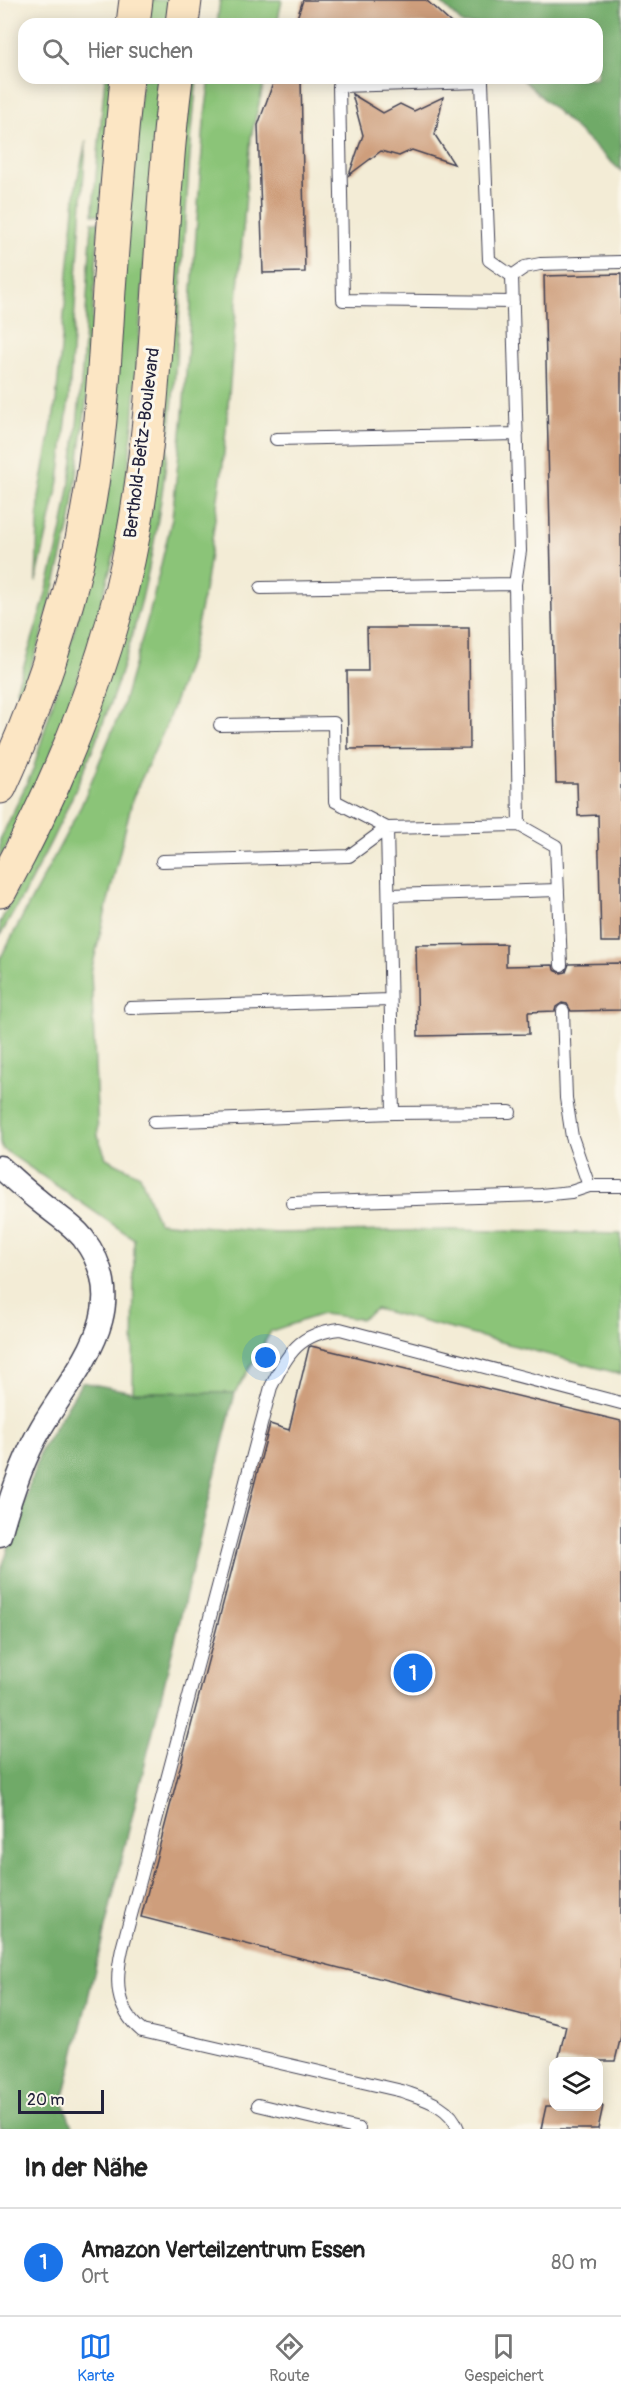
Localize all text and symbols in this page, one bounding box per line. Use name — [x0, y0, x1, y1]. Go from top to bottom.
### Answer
search box — [18, 18, 603, 84]
icon: search — [39, 35, 72, 68]
text: Hier suchen — [87, 37, 193, 65]
street label: Berthold-Beitz-Boulevard — [119, 347, 165, 539]
your location — [251, 1343, 280, 1372]
pin: 1 — [394, 1650, 432, 1696]
map controls — [549, 2057, 603, 2111]
button: layers — [549, 2057, 603, 2111]
scale bar — [18, 2087, 104, 2114]
text: 20 m — [27, 2090, 65, 2110]
text: In der Nähe — [24, 2152, 147, 2184]
text: Amazon Verteilzentrum Essen — [81, 2236, 365, 2264]
text: 1 — [40, 2250, 47, 2275]
text: 80 m — [551, 2250, 597, 2275]
text: Ort — [81, 2264, 109, 2289]
tab: Karte — [77, 2330, 114, 2386]
tab: Route — [269, 2330, 309, 2386]
tab: Gespeichert — [464, 2330, 544, 2386]

